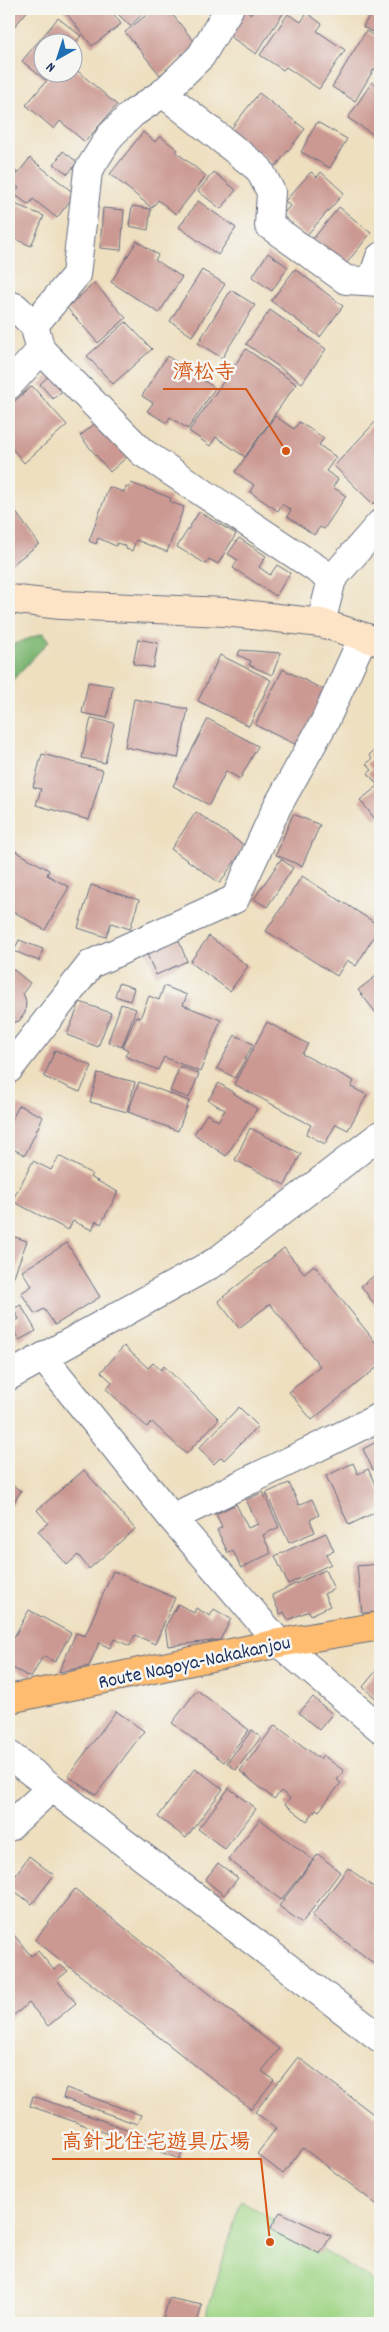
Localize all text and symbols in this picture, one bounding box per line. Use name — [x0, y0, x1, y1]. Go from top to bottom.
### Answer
north arrow — [32, 32, 82, 82]
text: N — [42, 57, 60, 76]
callout: 濟松寺 — [163, 353, 246, 389]
text: 濟松寺 — [173, 359, 236, 389]
street label: Route Nagoya-Nakakanjou — [96, 1630, 293, 1698]
callout: 高針北住宅遊具広場 — [52, 2123, 261, 2159]
text: 高針北住宅遊具広場 — [62, 2129, 251, 2159]

